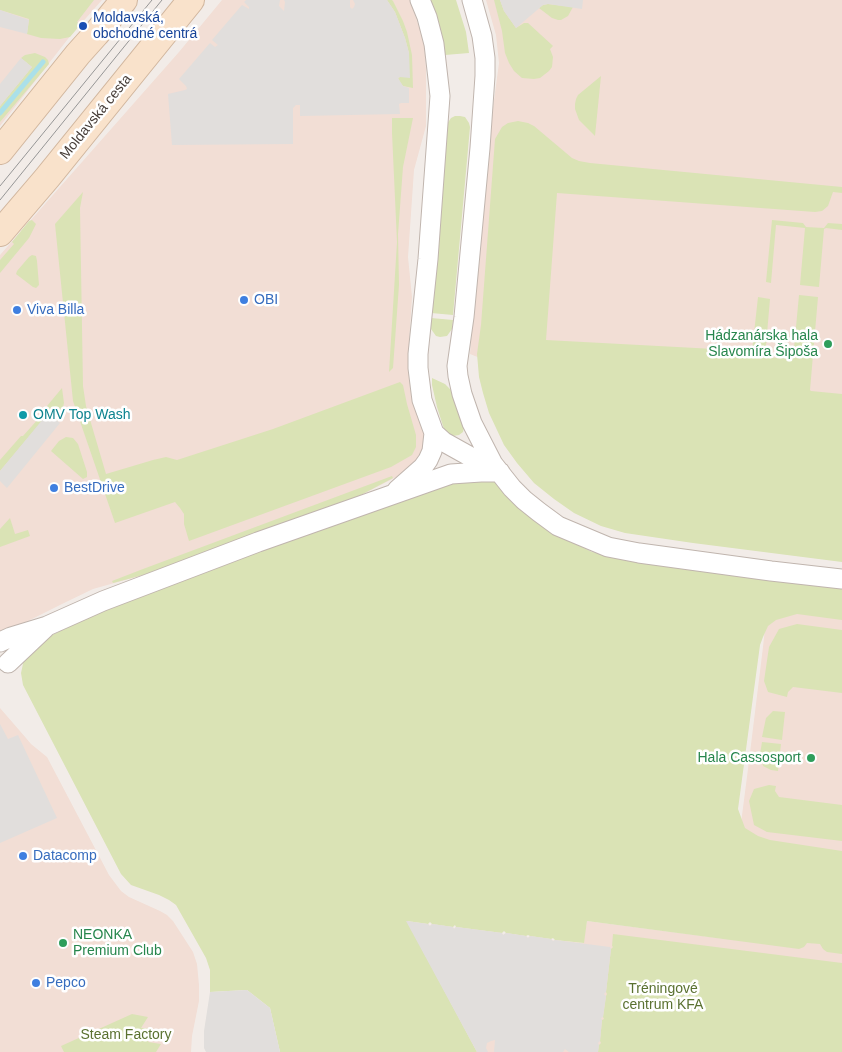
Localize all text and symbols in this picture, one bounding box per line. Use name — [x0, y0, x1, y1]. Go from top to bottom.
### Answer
place label: Moldavská, obchodné centrá — [93, 10, 197, 42]
marker: Moldavská, obchodné centrá — [77, 20, 89, 32]
street label: Moldavská cesta — [57, 71, 135, 163]
place label: OBI — [254, 292, 278, 308]
marker: OBI — [238, 294, 250, 306]
place label: Viva Billa — [27, 302, 84, 318]
marker: Viva Billa — [11, 304, 23, 316]
place label: Hádzanárska hala Slavomíra Šipoša — [705, 328, 818, 361]
marker: Hádzanárska hala Slavomíra Šipoša — [822, 338, 834, 350]
place label: OMV Top Wash — [33, 407, 131, 423]
marker: OMV Top Wash — [17, 409, 29, 421]
place label: BestDrive — [64, 480, 125, 496]
marker: BestDrive — [48, 482, 60, 494]
place label: Hala Cassosport — [698, 750, 801, 766]
marker: Hala Cassosport — [805, 752, 817, 764]
place label: Datacomp — [33, 848, 97, 864]
marker: Datacomp — [17, 850, 29, 862]
place label: NEONKA Premium Club — [73, 927, 162, 960]
marker: NEONKA Premium Club — [57, 937, 69, 949]
place label: Pepco — [46, 975, 86, 991]
marker: Pepco — [30, 977, 42, 989]
park label: Tréningové centrum KFA — [623, 981, 703, 1014]
park label: Steam Factory — [80, 1027, 172, 1043]

